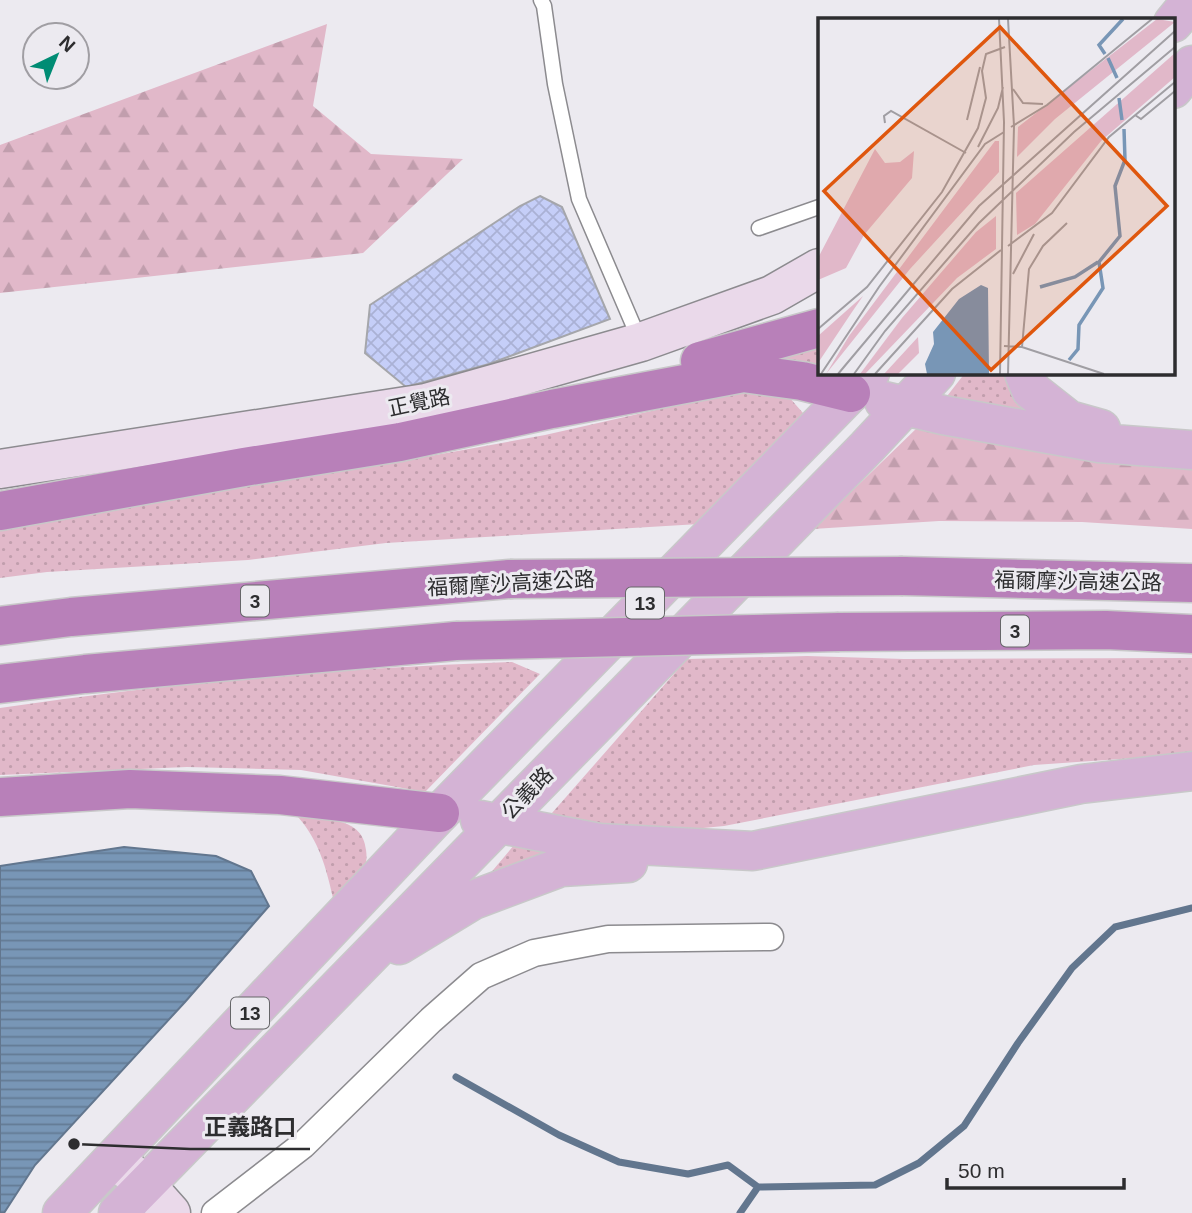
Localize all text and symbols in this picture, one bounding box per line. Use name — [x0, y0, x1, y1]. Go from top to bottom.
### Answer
inset map — [818, 18, 1174, 374]
north arrow — [21, 21, 91, 91]
text: N — [55, 32, 79, 56]
street label: 正覺路 — [386, 384, 452, 420]
street label: 福爾摩沙高速公路 — [427, 567, 595, 599]
street label: 福爾摩沙高速公路 — [994, 568, 1162, 594]
road number: 3 — [241, 586, 269, 616]
road number: 13 — [626, 588, 664, 618]
road number: 3 — [1001, 616, 1029, 646]
street label: 公義路 — [497, 762, 557, 824]
road number: 13 — [231, 998, 269, 1028]
callout: 正義路口 — [190, 1105, 310, 1149]
text: 正義路口 — [204, 1114, 296, 1140]
scale bar — [947, 1146, 1124, 1190]
text: 50 m — [958, 1159, 1005, 1182]

